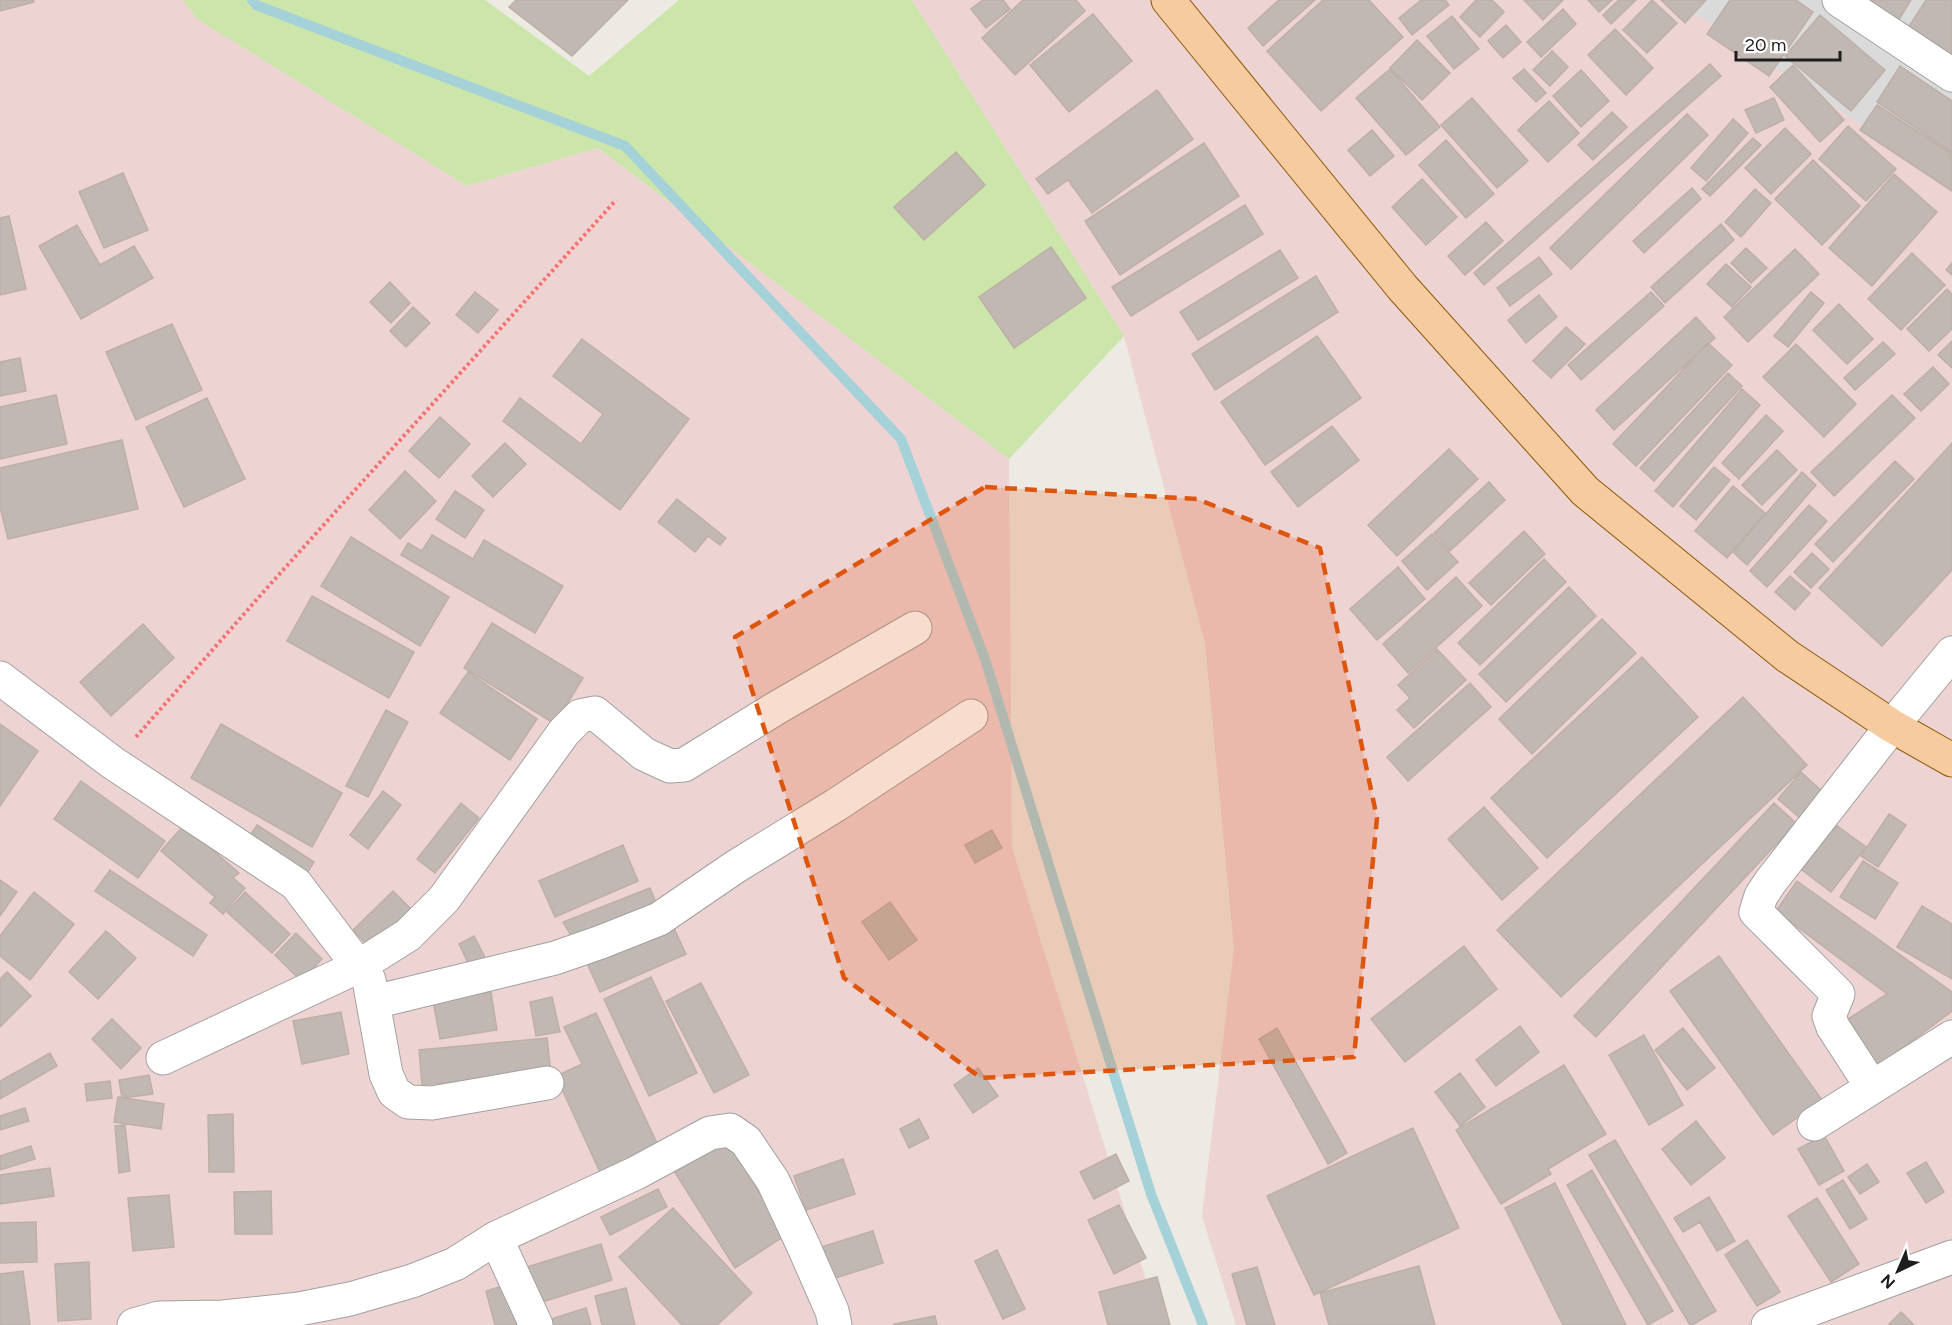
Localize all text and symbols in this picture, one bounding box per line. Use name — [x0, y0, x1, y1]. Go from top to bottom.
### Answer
scale bar — [1736, 24, 1840, 62]
text: 20 m — [1745, 34, 1786, 56]
north arrow — [1868, 1241, 1928, 1301]
text: N — [1877, 1270, 1899, 1293]

